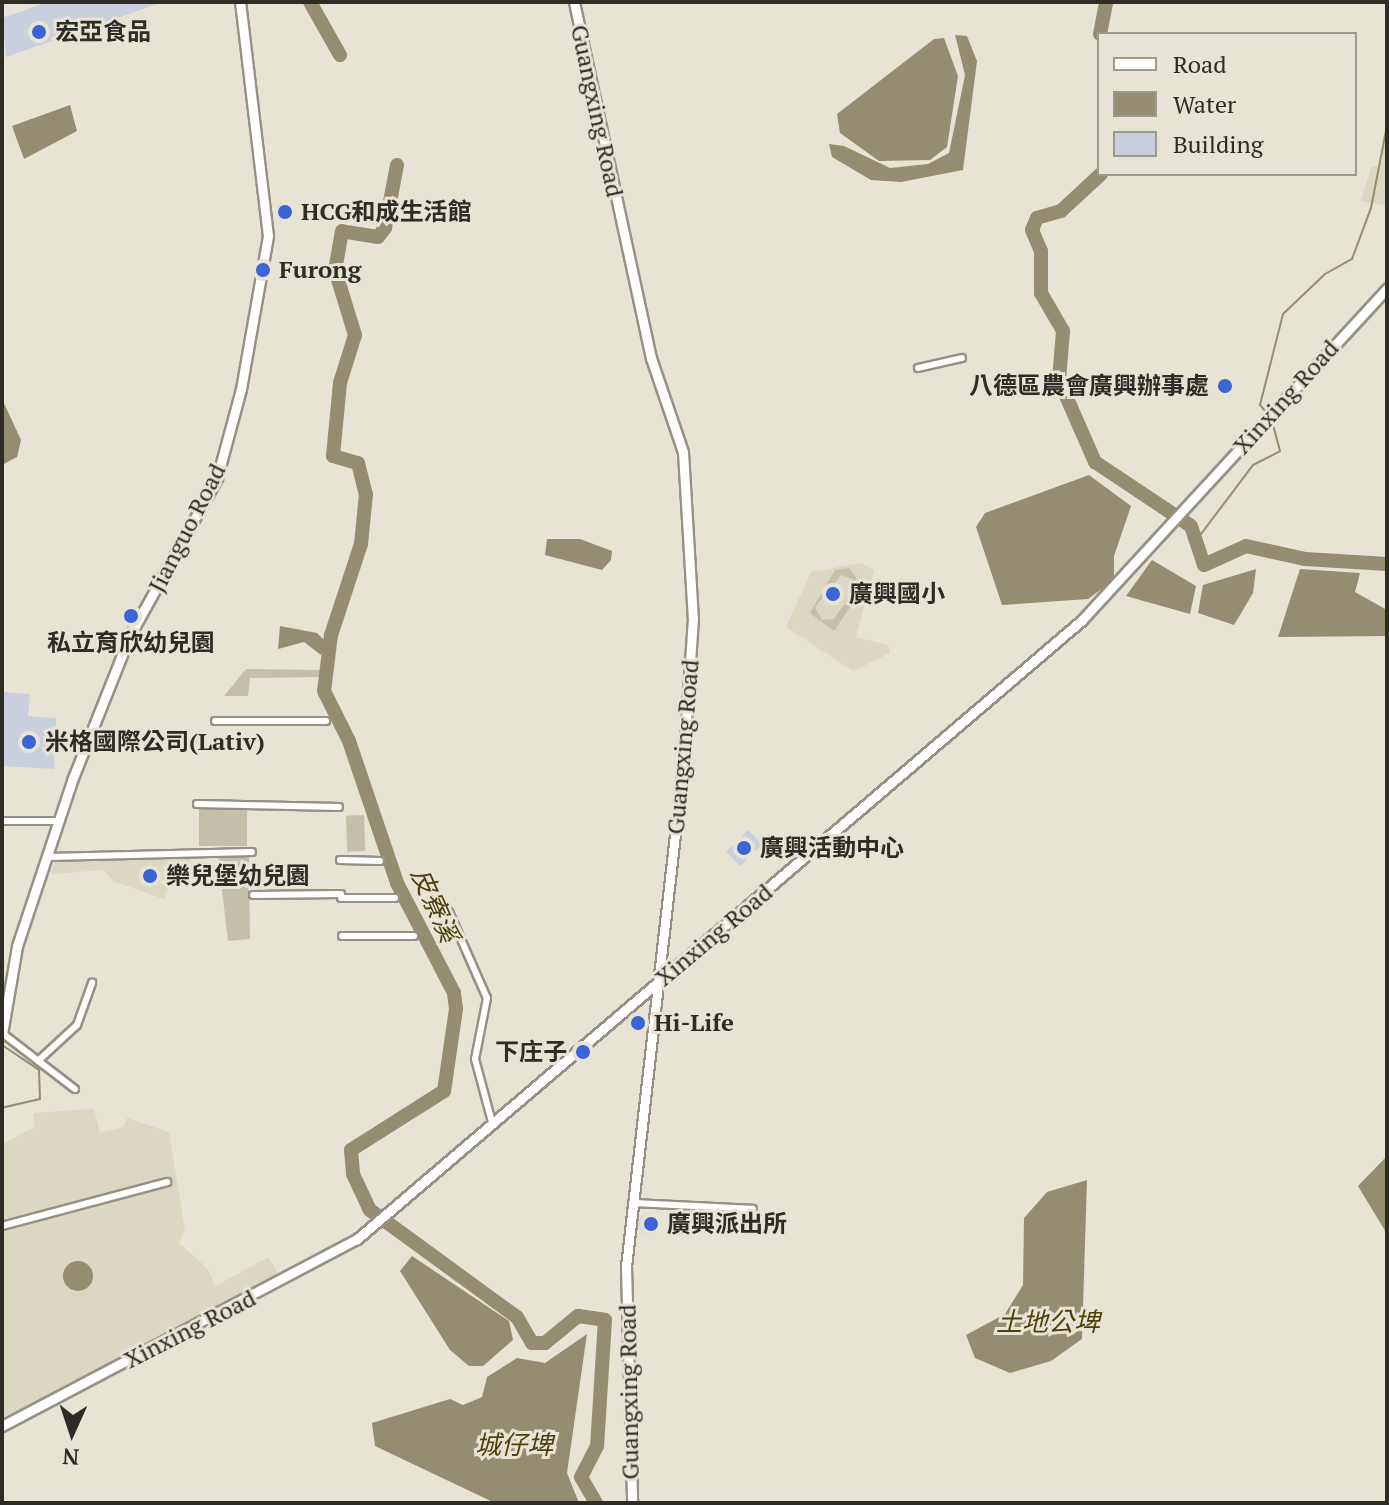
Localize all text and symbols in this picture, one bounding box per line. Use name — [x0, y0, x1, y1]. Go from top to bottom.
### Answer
place label: 宏亞食品 — [55, 18, 151, 46]
street label: Guangxing Road — [565, 22, 629, 200]
marker: 宏亞食品 — [30, 23, 48, 41]
legend — [1097, 32, 1357, 176]
text: Road — [1173, 48, 1227, 80]
text: Water — [1173, 88, 1236, 120]
text: Building — [1173, 128, 1263, 160]
place label: HCG和成生活館 — [301, 198, 472, 226]
marker: HCG和成生活館 — [276, 203, 294, 221]
place label: Furong — [279, 256, 361, 284]
marker: Furong — [254, 261, 272, 279]
street label: Xinxing Road — [1227, 334, 1345, 460]
place label: 八德區農會廣興辦事處 — [969, 372, 1209, 400]
marker: 八德區農會廣興辦事處 — [1216, 377, 1234, 395]
street label: Jianguo Road — [142, 459, 232, 597]
place label: 廣興國小 — [849, 580, 945, 608]
marker: 廣興國小 — [824, 585, 842, 603]
marker: 私立育欣幼兒園 — [122, 607, 140, 625]
place label: 私立育欣幼兒園 — [47, 629, 215, 657]
street label: Guangxing Road — [661, 658, 705, 836]
place label: 米格國際公司(Lativ) — [45, 728, 265, 756]
marker: 米格國際公司(Lativ) — [20, 733, 38, 751]
place label: 廣興活動中心 — [760, 834, 904, 862]
marker: 廣興活動中心 — [735, 839, 753, 857]
place label: 樂兒堡幼兒園 — [166, 862, 310, 890]
water label: 皮寮溪 — [405, 863, 465, 947]
marker: 樂兒堡幼兒園 — [141, 867, 159, 885]
street label: Xinxing Road — [650, 878, 778, 992]
place label: Hi-Life — [654, 1009, 734, 1037]
marker: Hi-Life — [629, 1014, 647, 1032]
place label: 下庄子 — [495, 1038, 567, 1066]
marker: 下庄子 — [574, 1043, 592, 1061]
place label: 廣興派出所 — [667, 1210, 787, 1238]
marker: 廣興派出所 — [642, 1215, 660, 1233]
street label: Xinxing Road — [120, 1284, 260, 1374]
street label: Guangxing Road — [613, 1304, 645, 1480]
water label: 土地公埤 — [996, 1306, 1100, 1338]
north arrow — [32, 1393, 112, 1473]
water label: 城仔埤 — [475, 1429, 553, 1461]
text: N — [62, 1443, 80, 1472]

